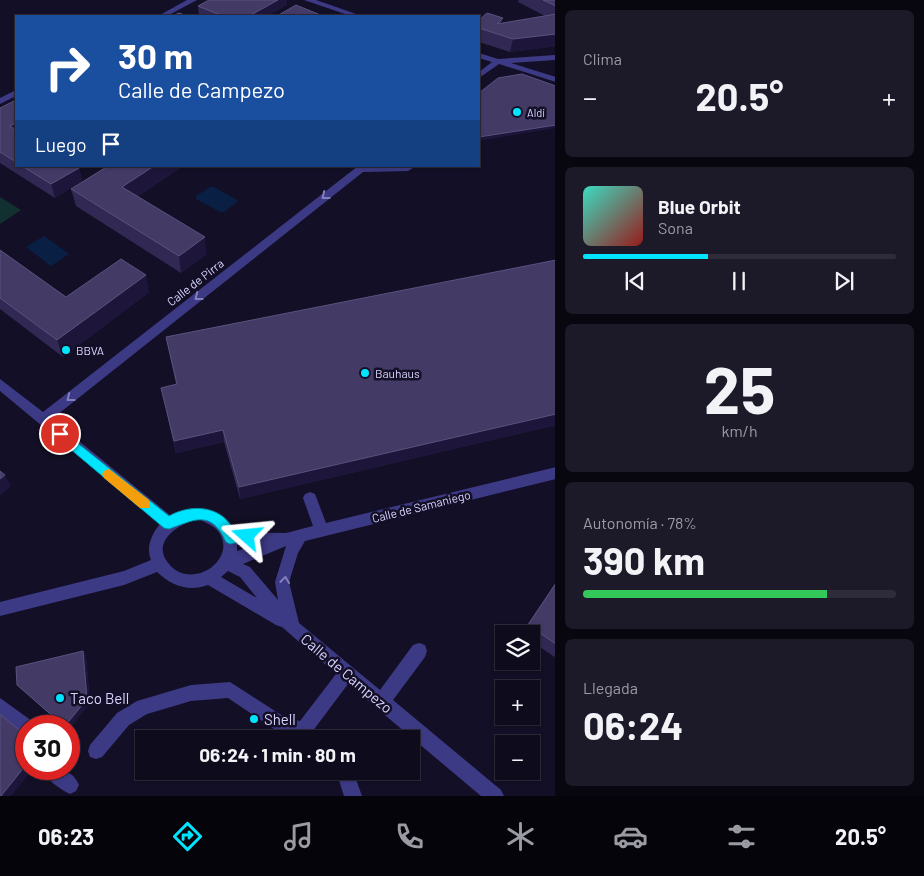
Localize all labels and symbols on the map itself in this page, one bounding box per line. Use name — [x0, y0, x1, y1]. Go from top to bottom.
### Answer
marker: Aldi — [511, 106, 523, 118]
place label: Aldi — [527, 106, 545, 119]
one-way arrow — [322, 191, 331, 199]
street label: Calle de Pirra — [164, 256, 226, 308]
one-way arrow — [195, 292, 204, 300]
place label: BBVA — [76, 343, 104, 357]
marker: BBVA — [60, 344, 72, 356]
place label: Bauhaus — [375, 366, 420, 380]
marker: Bauhaus — [359, 367, 371, 379]
one-way arrow — [66, 392, 76, 401]
pin — [39, 413, 81, 455]
street label: Calle de Samaniego — [370, 487, 472, 525]
position arrow — [220, 509, 272, 561]
one-way arrow — [279, 575, 290, 583]
street label: Calle de Campezo — [298, 630, 396, 716]
place label: Taco Bell — [70, 689, 129, 707]
marker: Taco Bell — [54, 692, 66, 704]
place label: Shell — [264, 710, 296, 728]
marker: Shell — [248, 713, 260, 725]
speed limit sign: 30 — [15, 715, 80, 780]

